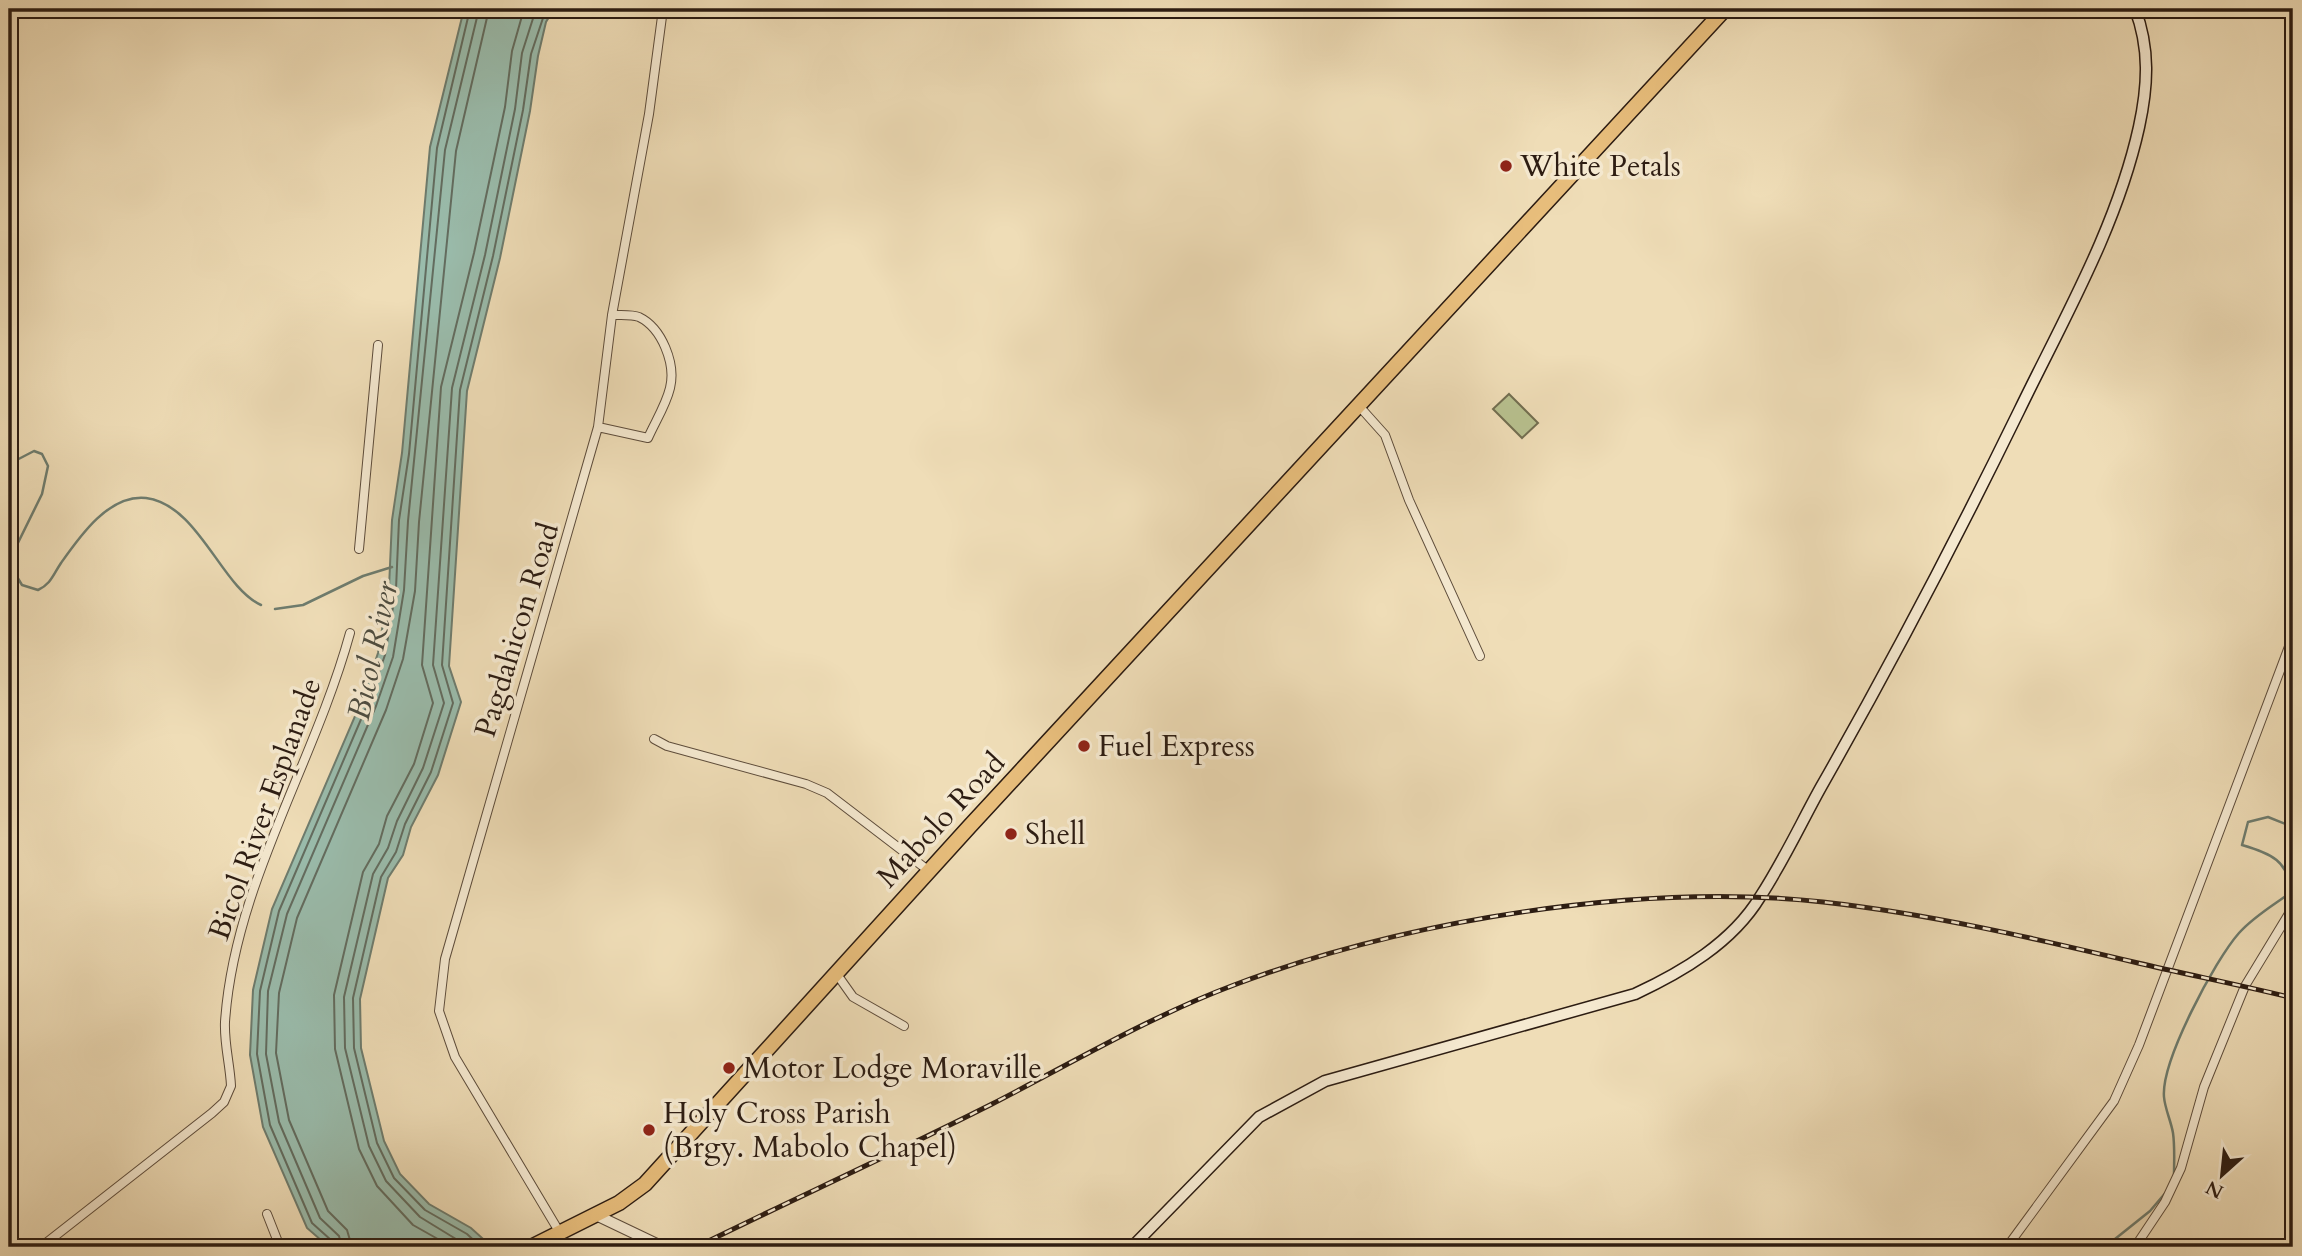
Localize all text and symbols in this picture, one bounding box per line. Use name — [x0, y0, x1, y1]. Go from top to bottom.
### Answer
place label: White Petals — [1519, 146, 1681, 187]
marker: White Petals — [1498, 158, 1514, 174]
street label: Pagdahicon Road — [465, 518, 569, 742]
water label: Bicol River — [337, 576, 409, 724]
street label: Bicol River Esplanade — [199, 672, 331, 946]
place label: Fuel Express — [1098, 726, 1255, 767]
marker: Fuel Express — [1076, 738, 1092, 754]
street label: Mabolo Road — [868, 743, 1014, 897]
place label: Shell — [1025, 814, 1086, 855]
marker: Shell — [1003, 826, 1019, 842]
place label: Motor Lodge Moraville — [743, 1048, 1042, 1089]
marker: Motor Lodge Moraville — [721, 1060, 737, 1076]
place label: Holy Cross Parish (Brgy. Mabolo Chapel) — [663, 1093, 957, 1168]
marker: Holy Cross Parish (Brgy. Mabolo Chapel) — [641, 1122, 657, 1138]
north arrow — [2186, 1140, 2256, 1210]
text: N — [2201, 1174, 2228, 1205]

